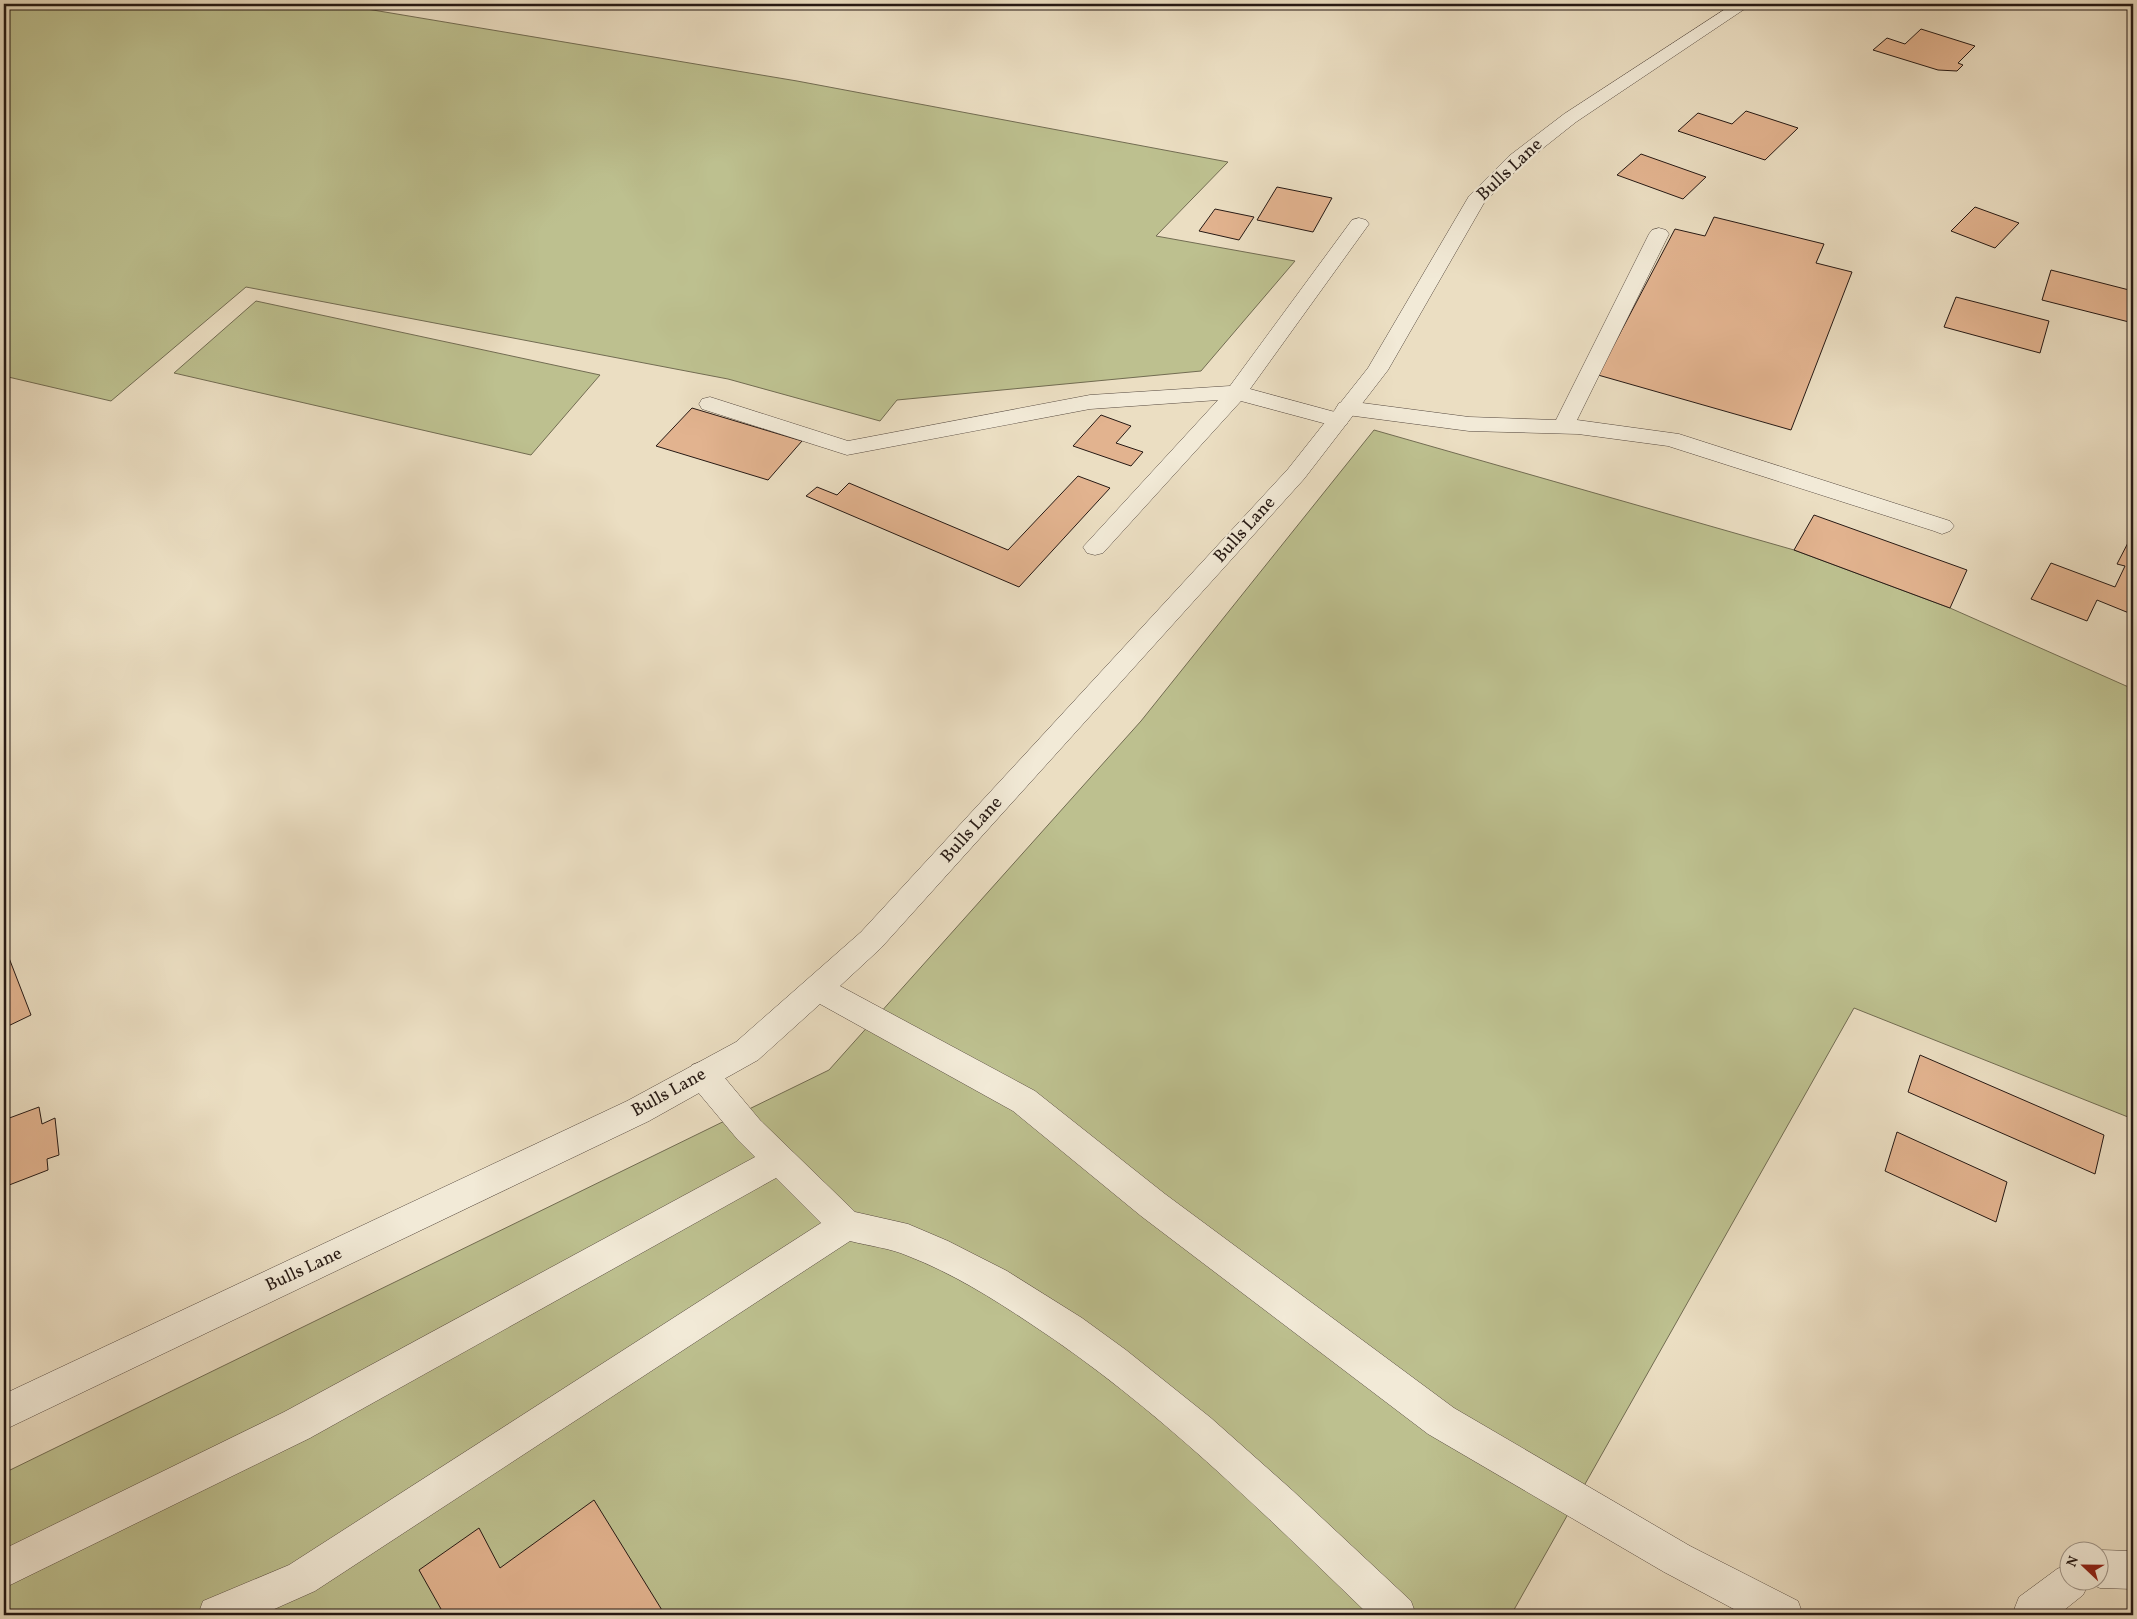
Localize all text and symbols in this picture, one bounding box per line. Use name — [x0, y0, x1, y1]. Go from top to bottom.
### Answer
street label: Bulls Lane — [1472, 133, 1548, 207]
street label: Bulls Lane — [1208, 491, 1282, 569]
street label: Bulls Lane — [935, 791, 1009, 869]
street label: Bulls Lane — [627, 1062, 711, 1124]
street label: Bulls Lane — [262, 1241, 346, 1299]
north arrow — [2060, 1542, 2110, 1592]
text: N — [2063, 1553, 2084, 1570]

